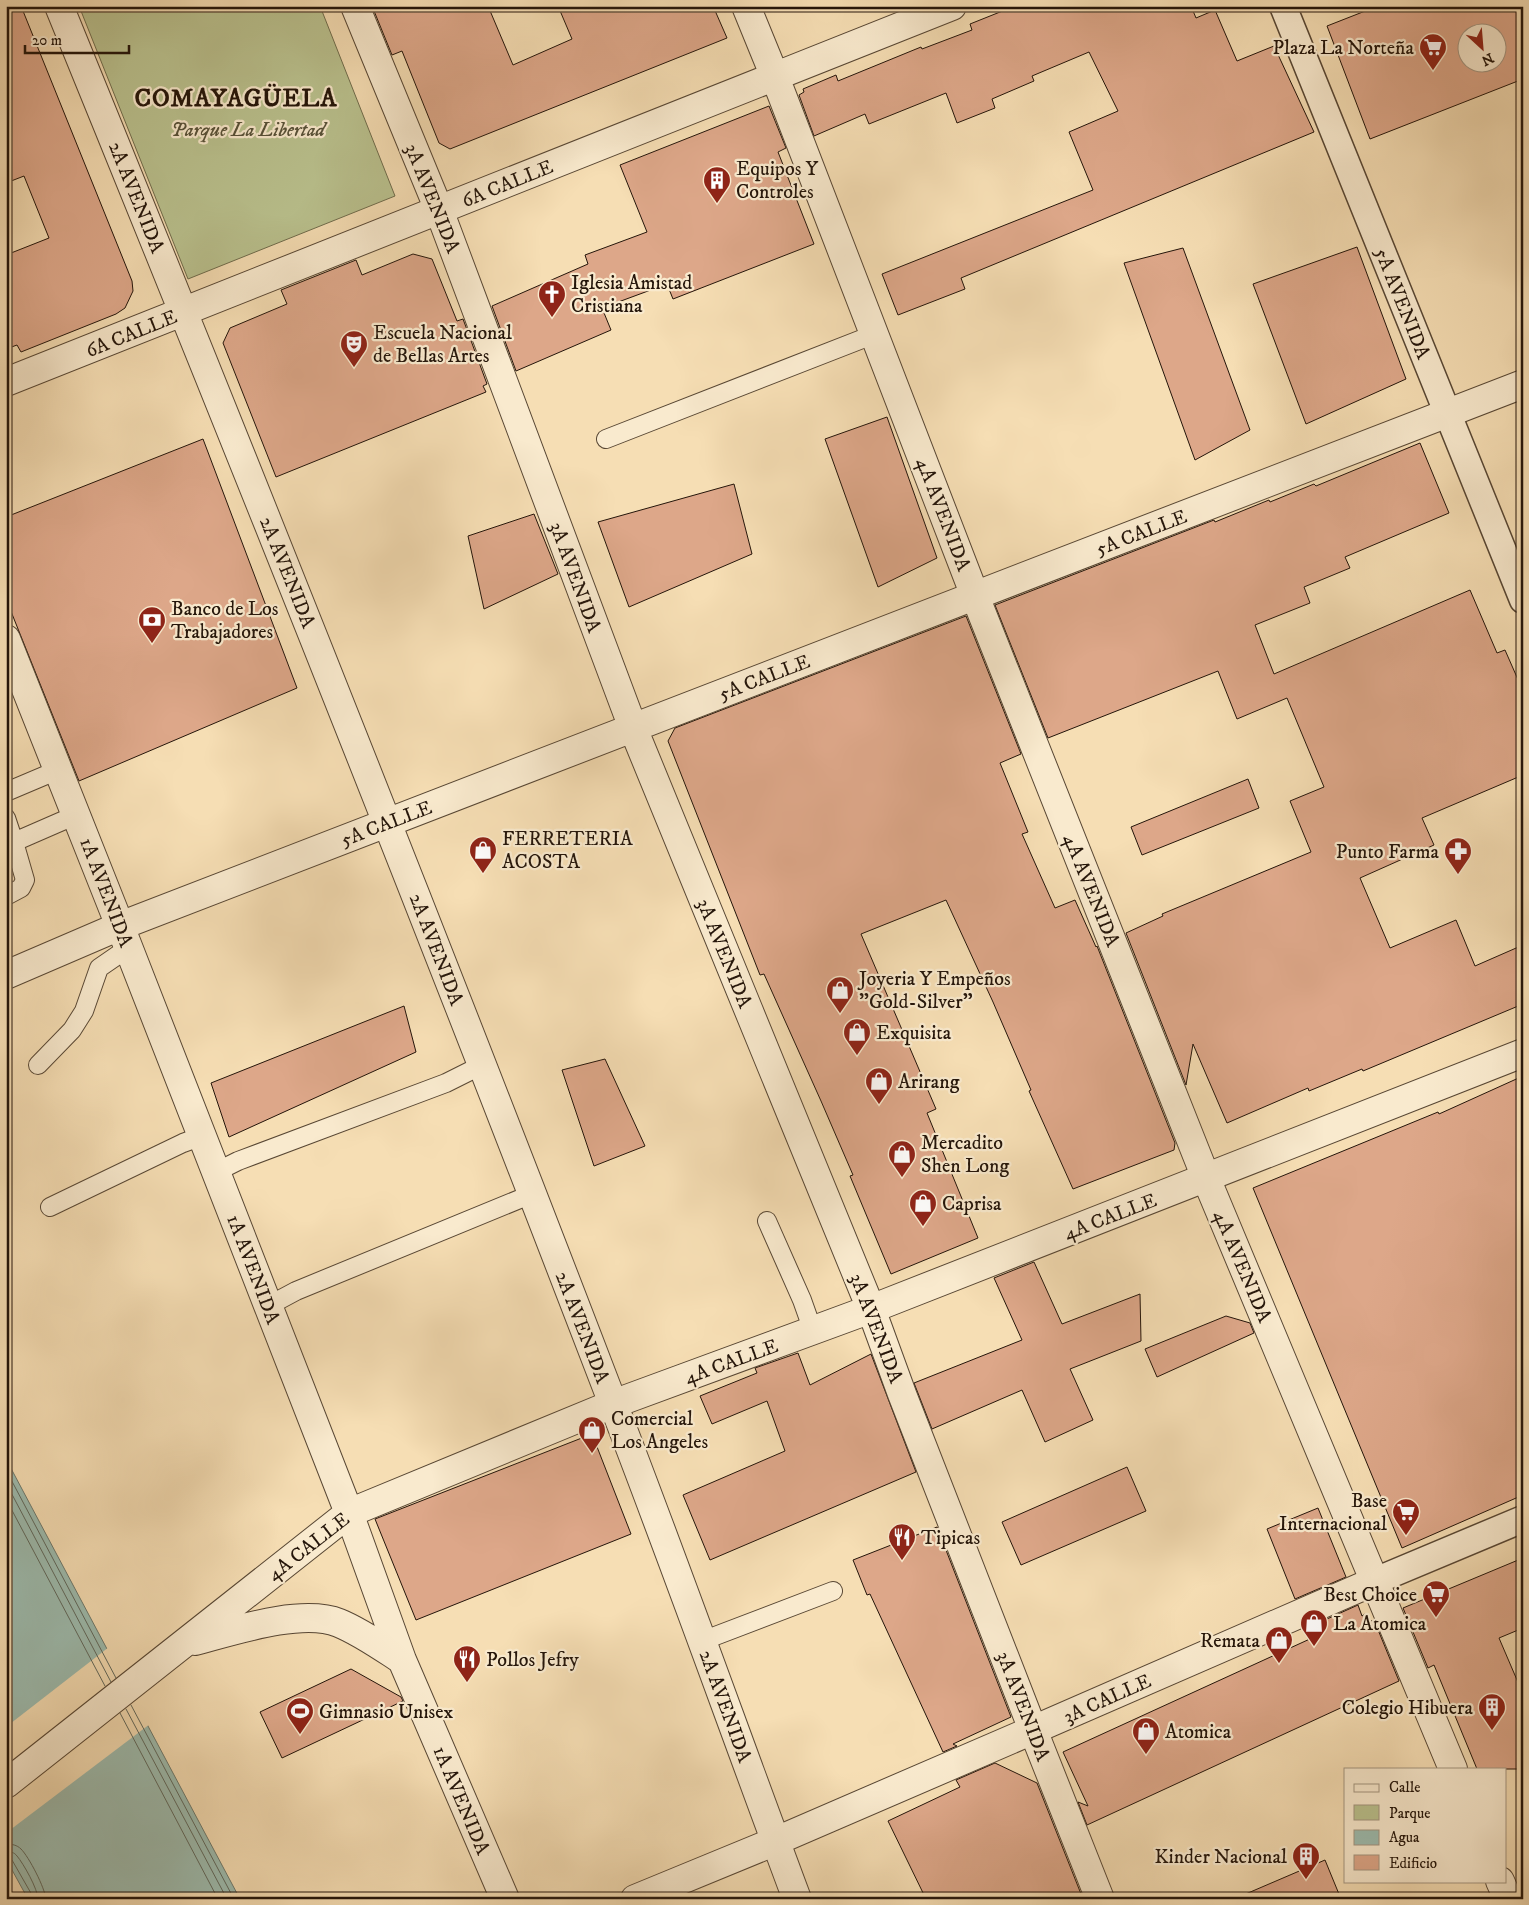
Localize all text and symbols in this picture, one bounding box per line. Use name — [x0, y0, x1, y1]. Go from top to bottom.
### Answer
scale bar — [25, 22, 129, 54]
north arrow — [1456, 22, 1506, 72]
text: 20 m — [32, 31, 62, 50]
supermarket icon: Plaza La Norteña — [1418, 32, 1448, 71]
place label: Plaza La Norteña — [1273, 36, 1414, 61]
text: N — [1478, 48, 1496, 70]
district label: COMAYAGÜELA — [134, 83, 338, 114]
park label: Parque La Libertad — [171, 118, 329, 143]
street label: 2A AVENIDA — [102, 138, 169, 257]
street label: 3A AVENIDA — [398, 140, 465, 257]
street label: 6A CALLE — [458, 155, 557, 214]
place label: Equipos Y Controles — [736, 157, 819, 205]
building icon: Equipos Y Controles — [702, 165, 732, 204]
street label: 5A AVENIDA — [1368, 244, 1435, 363]
place label: Iglesia Amistad Cristiana — [571, 271, 692, 319]
church icon: Iglesia Amistad Cristiana — [537, 279, 567, 318]
street label: 6A CALLE — [82, 305, 181, 364]
place label: Escuela Nacional de Bellas Artes — [373, 321, 512, 369]
theatre icon: Escuela Nacional de Bellas Artes — [339, 329, 369, 368]
street label: 4A AVENIDA — [910, 454, 976, 575]
street label: 5A CALLE — [1092, 505, 1191, 562]
street label: 2A AVENIDA — [253, 513, 320, 632]
street label: 3A AVENIDA — [543, 519, 606, 636]
place label: Banco de Los Trabajadores — [171, 597, 279, 645]
bank icon: Banco de Los Trabajadores — [137, 605, 167, 644]
street label: 5A CALLE — [715, 650, 814, 707]
street label: 5A CALLE — [337, 796, 436, 853]
place label: FERRETERIA ACOSTA — [502, 827, 633, 875]
street label: 4A AVENIDA — [1057, 830, 1125, 951]
street label: 1A AVENIDA — [73, 834, 138, 951]
shop icon: FERRETERIA ACOSTA — [468, 835, 498, 874]
pharmacy icon: Punto Farma — [1443, 836, 1473, 875]
place label: Punto Farma — [1336, 840, 1440, 865]
street label: 2A AVENIDA — [403, 890, 468, 1009]
street label: 3A AVENIDA — [690, 895, 757, 1012]
place label: Joyeria Y Empeños "Gold-Silver" — [857, 967, 1011, 1015]
shop icon: Joyeria Y Empeños "Gold-Silver" — [825, 975, 855, 1014]
shop icon: Exquisita — [842, 1017, 872, 1056]
place label: Exquisita — [876, 1021, 952, 1046]
shop icon: Arirang — [864, 1066, 894, 1105]
place label: Arirang — [898, 1070, 960, 1095]
place label: Mercadito Shen Long — [921, 1131, 1010, 1179]
shop icon: Mercadito Shen Long — [887, 1139, 917, 1178]
shop icon: Caprisa — [908, 1188, 938, 1227]
street label: 4A CALLE — [1061, 1188, 1161, 1247]
place label: Caprisa — [942, 1192, 1002, 1217]
street label: 4A AVENIDA — [1207, 1207, 1277, 1327]
street label: 1A AVENIDA — [220, 1211, 285, 1328]
street label: 2A AVENIDA — [549, 1268, 614, 1387]
street label: 3A AVENIDA — [843, 1270, 908, 1387]
street label: 4A CALLE — [681, 1334, 782, 1391]
place label: Comercial Los Angeles — [611, 1407, 709, 1455]
shop icon: Comercial Los Angeles — [577, 1415, 607, 1454]
place label: Base Internacional — [1279, 1489, 1387, 1537]
supermarket icon: Base Internacional — [1391, 1497, 1421, 1536]
street label: 4A CALLE — [263, 1507, 355, 1587]
restaurant icon: Tipicas — [887, 1522, 917, 1561]
place label: Tipicas — [921, 1526, 981, 1551]
supermarket icon: Best Choice — [1421, 1579, 1451, 1618]
place label: Best Choice — [1323, 1583, 1417, 1608]
shop icon: La Atomica — [1299, 1608, 1329, 1647]
place label: La Atomica — [1333, 1612, 1427, 1637]
shop icon: Remata — [1264, 1625, 1294, 1664]
place label: Remata — [1200, 1629, 1260, 1654]
restaurant icon: Pollos Jefry — [452, 1644, 482, 1683]
street label: 2A AVENIDA — [693, 1647, 757, 1766]
place label: Pollos Jefry — [486, 1648, 579, 1673]
street label: 3A AVENIDA — [990, 1648, 1055, 1765]
street label: 3A CALLE — [1060, 1669, 1155, 1730]
building icon: Colegio Hibuera — [1477, 1692, 1507, 1731]
sports icon: Gimnasio Unisex — [285, 1696, 315, 1735]
place label: Colegio Hibuera — [1342, 1696, 1473, 1721]
place label: Gimnasio Unisex — [319, 1700, 454, 1725]
shop icon: Atomica — [1131, 1716, 1161, 1755]
place label: Atomica — [1165, 1720, 1232, 1745]
street label: 1A AVENIDA — [427, 1743, 495, 1859]
legend — [1344, 1768, 1506, 1882]
text: Calle — [1389, 1778, 1421, 1797]
text: Parque — [1389, 1804, 1430, 1823]
text: Agua — [1389, 1828, 1420, 1847]
building icon: Kinder Nacional — [1291, 1841, 1321, 1880]
place label: Kinder Nacional — [1155, 1845, 1287, 1870]
text: Edificio — [1389, 1854, 1437, 1873]

